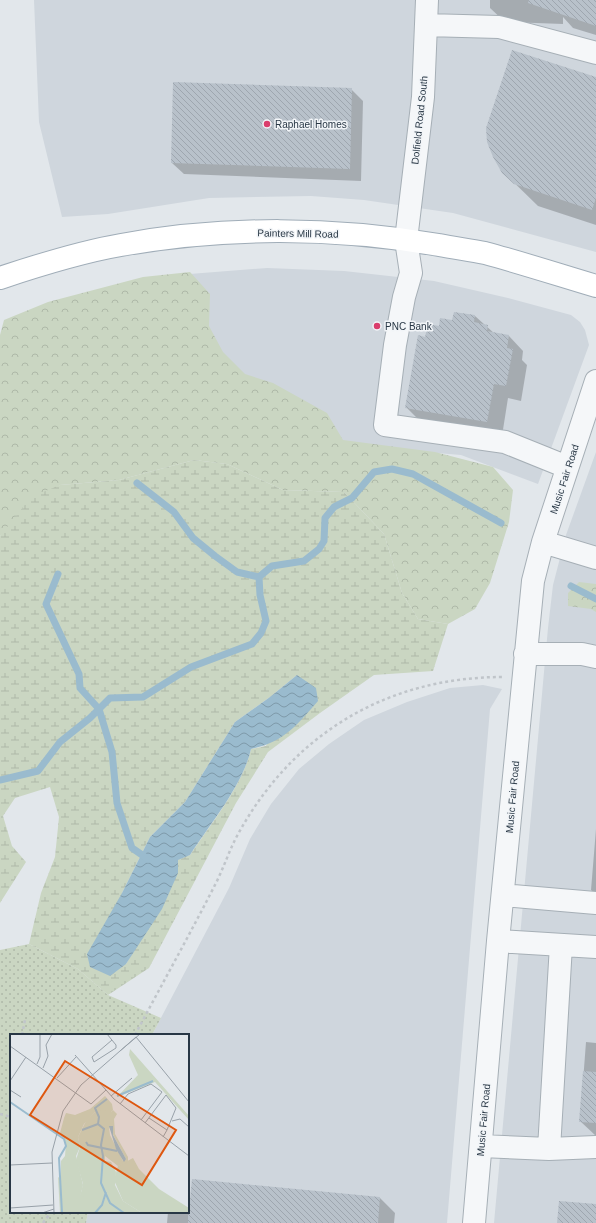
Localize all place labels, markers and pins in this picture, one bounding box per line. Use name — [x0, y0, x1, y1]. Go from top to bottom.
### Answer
marker: Raphael Homes — [262, 119, 272, 129]
place label: Raphael Homes — [275, 119, 347, 130]
marker: PNC Bank — [372, 321, 382, 331]
place label: PNC Bank — [385, 321, 433, 332]

